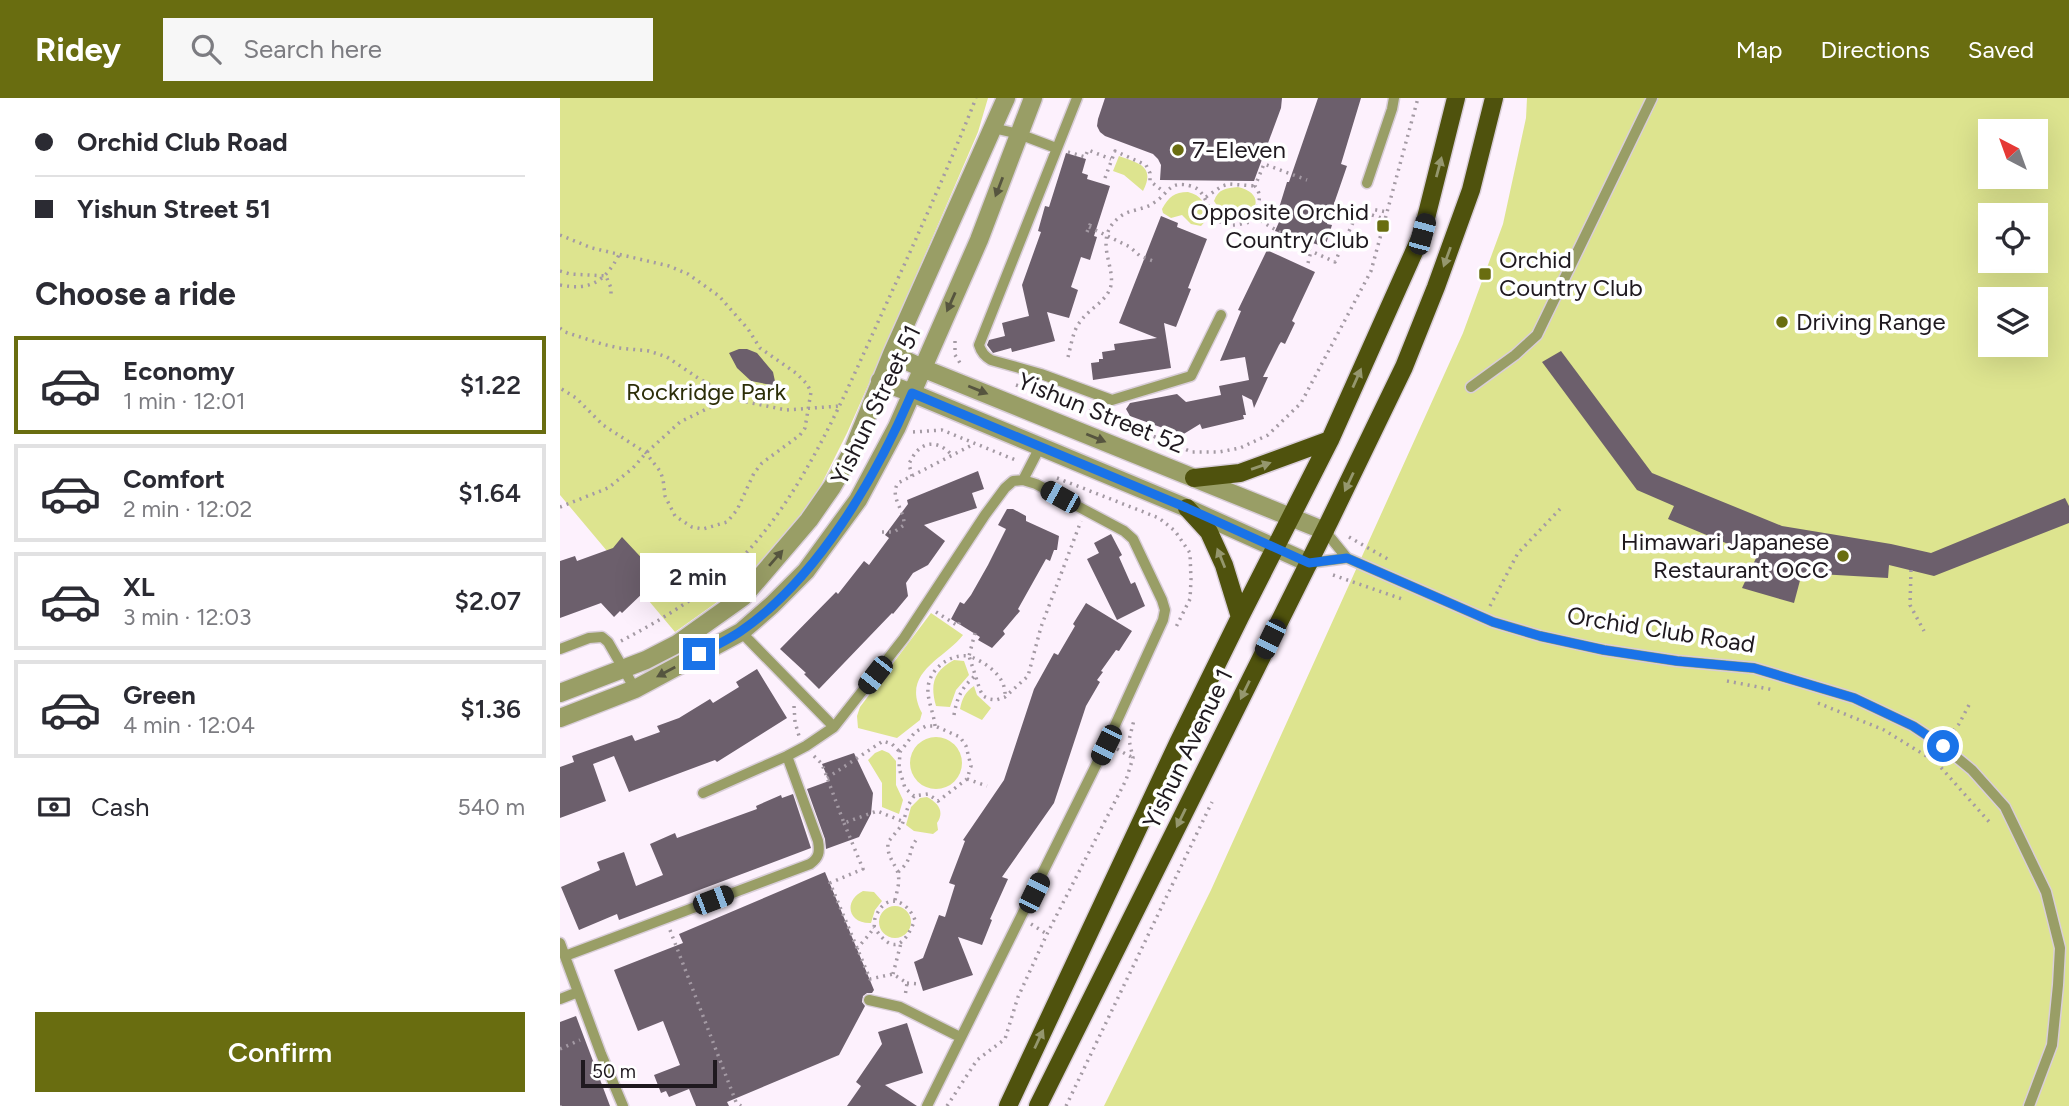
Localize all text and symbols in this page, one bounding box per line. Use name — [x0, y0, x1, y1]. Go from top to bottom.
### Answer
search box — [163, 18, 653, 81]
text: Ridey — [35, 30, 121, 69]
icon: search — [187, 30, 225, 68]
text: Search here — [243, 33, 382, 65]
text: Map — [1736, 35, 1782, 64]
text: Directions — [1820, 35, 1930, 64]
text: Saved — [1968, 35, 2034, 64]
north arrow — [1978, 119, 2048, 189]
map controls — [1978, 119, 2048, 357]
text: Orchid Club Road — [77, 126, 288, 158]
place label: 7-Eleven — [1192, 135, 1286, 164]
marker: 7-Eleven — [1170, 142, 1186, 158]
one-way arrow — [1434, 155, 1445, 177]
one-way arrow — [994, 176, 1005, 197]
text: Yishun Street 51 — [77, 193, 271, 225]
place label: Opposite Orchid Country Club — [1191, 197, 1369, 254]
button: locate — [1978, 203, 2048, 273]
car — [1407, 211, 1438, 257]
marker: Opposite Orchid Country Club — [1375, 218, 1391, 234]
place label: Orchid Country Club — [1499, 245, 1643, 302]
one-way arrow — [1441, 247, 1452, 268]
marker: Orchid Country Club — [1477, 266, 1493, 282]
text: Choose a ride — [35, 275, 236, 313]
button: layers — [1978, 287, 2048, 357]
one-way arrow — [945, 292, 957, 312]
place label: Driving Range — [1796, 307, 1946, 336]
marker: Driving Range — [1774, 314, 1790, 330]
street label: Yishun Street 51 — [824, 320, 927, 489]
icon: car — [39, 354, 102, 417]
text: Economy — [123, 355, 235, 387]
street label: Yishun Street 52 — [1013, 366, 1189, 459]
one-way arrow — [1351, 368, 1363, 388]
text: $1.22 — [460, 369, 521, 401]
park label: Rockridge Park — [626, 377, 786, 406]
one-way arrow — [967, 384, 988, 395]
text: 1 min · 12:01 — [123, 387, 246, 415]
one-way arrow — [1085, 433, 1106, 444]
one-way arrow — [1251, 460, 1272, 471]
icon: car — [39, 462, 102, 525]
text: Comfort — [123, 463, 225, 495]
one-way arrow — [1343, 472, 1354, 492]
text: $1.64 — [458, 477, 521, 509]
car — [1037, 478, 1084, 516]
text: 2 min · 12:02 — [123, 495, 252, 523]
place label: Himawari Japanese Restaurant OCC — [1621, 527, 1829, 584]
one-way arrow — [1215, 548, 1226, 569]
marker: Himawari Japanese Restaurant OCC — [1835, 548, 1851, 564]
one-way arrow — [768, 549, 784, 567]
callout: 2 min — [641, 552, 757, 602]
text: 2 min — [669, 563, 727, 591]
icon: car — [39, 570, 102, 633]
text: XL — [123, 571, 155, 603]
text: $2.07 — [455, 585, 521, 617]
street label: Orchid Club Road — [1565, 600, 1757, 659]
text: 3 min · 12:03 — [123, 603, 252, 631]
car — [1252, 616, 1289, 662]
route end — [683, 638, 715, 670]
car — [854, 652, 897, 698]
street label: Yishun Avenue 1 — [1136, 664, 1239, 833]
one-way arrow — [657, 666, 676, 678]
icon: car — [39, 678, 102, 741]
text: Green — [123, 679, 196, 711]
one-way arrow — [1239, 680, 1250, 700]
text: $1.36 — [460, 693, 521, 725]
text: 4 min · 12:04 — [123, 711, 255, 739]
car — [1088, 722, 1125, 768]
route start — [1927, 730, 1959, 762]
icon: cash — [35, 788, 73, 826]
text: Cash — [91, 791, 150, 823]
text: 540 m — [457, 793, 525, 821]
one-way arrow — [1175, 808, 1186, 828]
car — [1016, 870, 1053, 916]
car — [690, 883, 737, 917]
button: Confirm — [35, 1012, 525, 1092]
one-way arrow — [1033, 1029, 1045, 1049]
scale bar — [581, 1057, 718, 1089]
text: 50 m — [592, 1060, 636, 1083]

